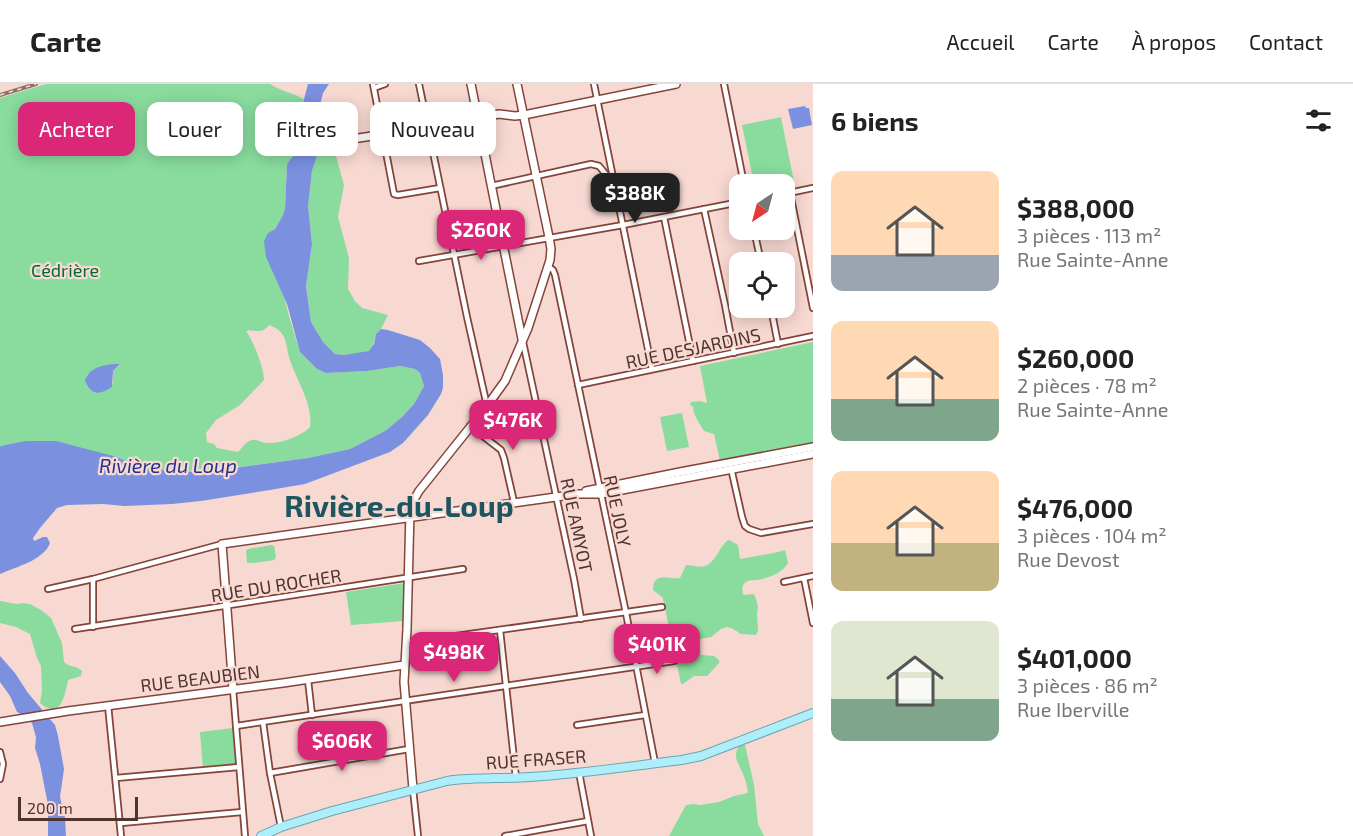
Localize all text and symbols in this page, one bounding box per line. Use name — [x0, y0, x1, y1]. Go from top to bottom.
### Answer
text: Carte — [30, 24, 102, 58]
text: Accueil — [946, 29, 1015, 54]
text: Carte — [1048, 29, 1099, 54]
text: À propos — [1132, 29, 1216, 54]
text: Contact — [1249, 29, 1323, 54]
chip: Acheter — [18, 102, 135, 156]
chip: Louer — [147, 102, 243, 156]
chip: Filtres — [255, 102, 358, 156]
chip: Nouveau — [370, 102, 496, 156]
icon: filters — [1302, 104, 1335, 137]
text: 6 biens — [831, 105, 919, 136]
pin: $388K — [593, 173, 677, 224]
north arrow — [729, 174, 795, 240]
map controls — [729, 174, 795, 318]
text: $388K — [605, 180, 665, 204]
text: $388,000 — [1017, 192, 1135, 223]
icon: home — [879, 195, 951, 267]
pin: $260K — [439, 210, 523, 261]
text: $260K — [451, 217, 511, 241]
text: 3 pièces · 113 m² — [1017, 223, 1161, 247]
text: Rue Sainte-Anne — [1017, 247, 1169, 271]
button: locate — [729, 252, 795, 318]
park label: Cédrière — [31, 259, 99, 281]
street label: RUE DESJARDINS — [624, 323, 762, 373]
text: $260,000 — [1017, 342, 1134, 373]
icon: home — [879, 345, 951, 417]
text: 2 pièces · 78 m² — [1017, 373, 1157, 397]
text: Rue Sainte-Anne — [1017, 397, 1169, 421]
pin: $476K — [471, 400, 555, 451]
text: $476K — [483, 407, 543, 431]
water label: Rivière du Loup — [99, 453, 237, 477]
street label: RUE JOLY — [600, 473, 636, 550]
street label: RUE AMYOT — [556, 476, 598, 575]
district label: Rivière-du-Loup — [284, 487, 514, 523]
text: $476,000 — [1017, 492, 1133, 523]
icon: home — [879, 495, 951, 567]
text: 3 pièces · 104 m² — [1017, 523, 1167, 547]
text: Rue Devost — [1017, 547, 1120, 571]
street label: RUE DU ROCHER — [209, 564, 343, 606]
pin: $401K — [615, 624, 699, 675]
text: $401K — [628, 631, 686, 655]
pin: $498K — [412, 632, 496, 683]
text: $498K — [423, 639, 485, 663]
text: $401,000 — [1017, 642, 1132, 673]
icon: home — [879, 645, 951, 717]
street label: RUE BEAUBIEN — [139, 660, 261, 696]
text: 3 pièces · 86 m² — [1017, 673, 1158, 697]
text: Rue Iberville — [1017, 697, 1130, 721]
pin: $606K — [300, 721, 384, 772]
text: $606K — [312, 728, 372, 752]
street label: RUE FRASER — [485, 745, 587, 773]
scale bar — [18, 794, 138, 822]
text: 200 m — [27, 798, 73, 817]

